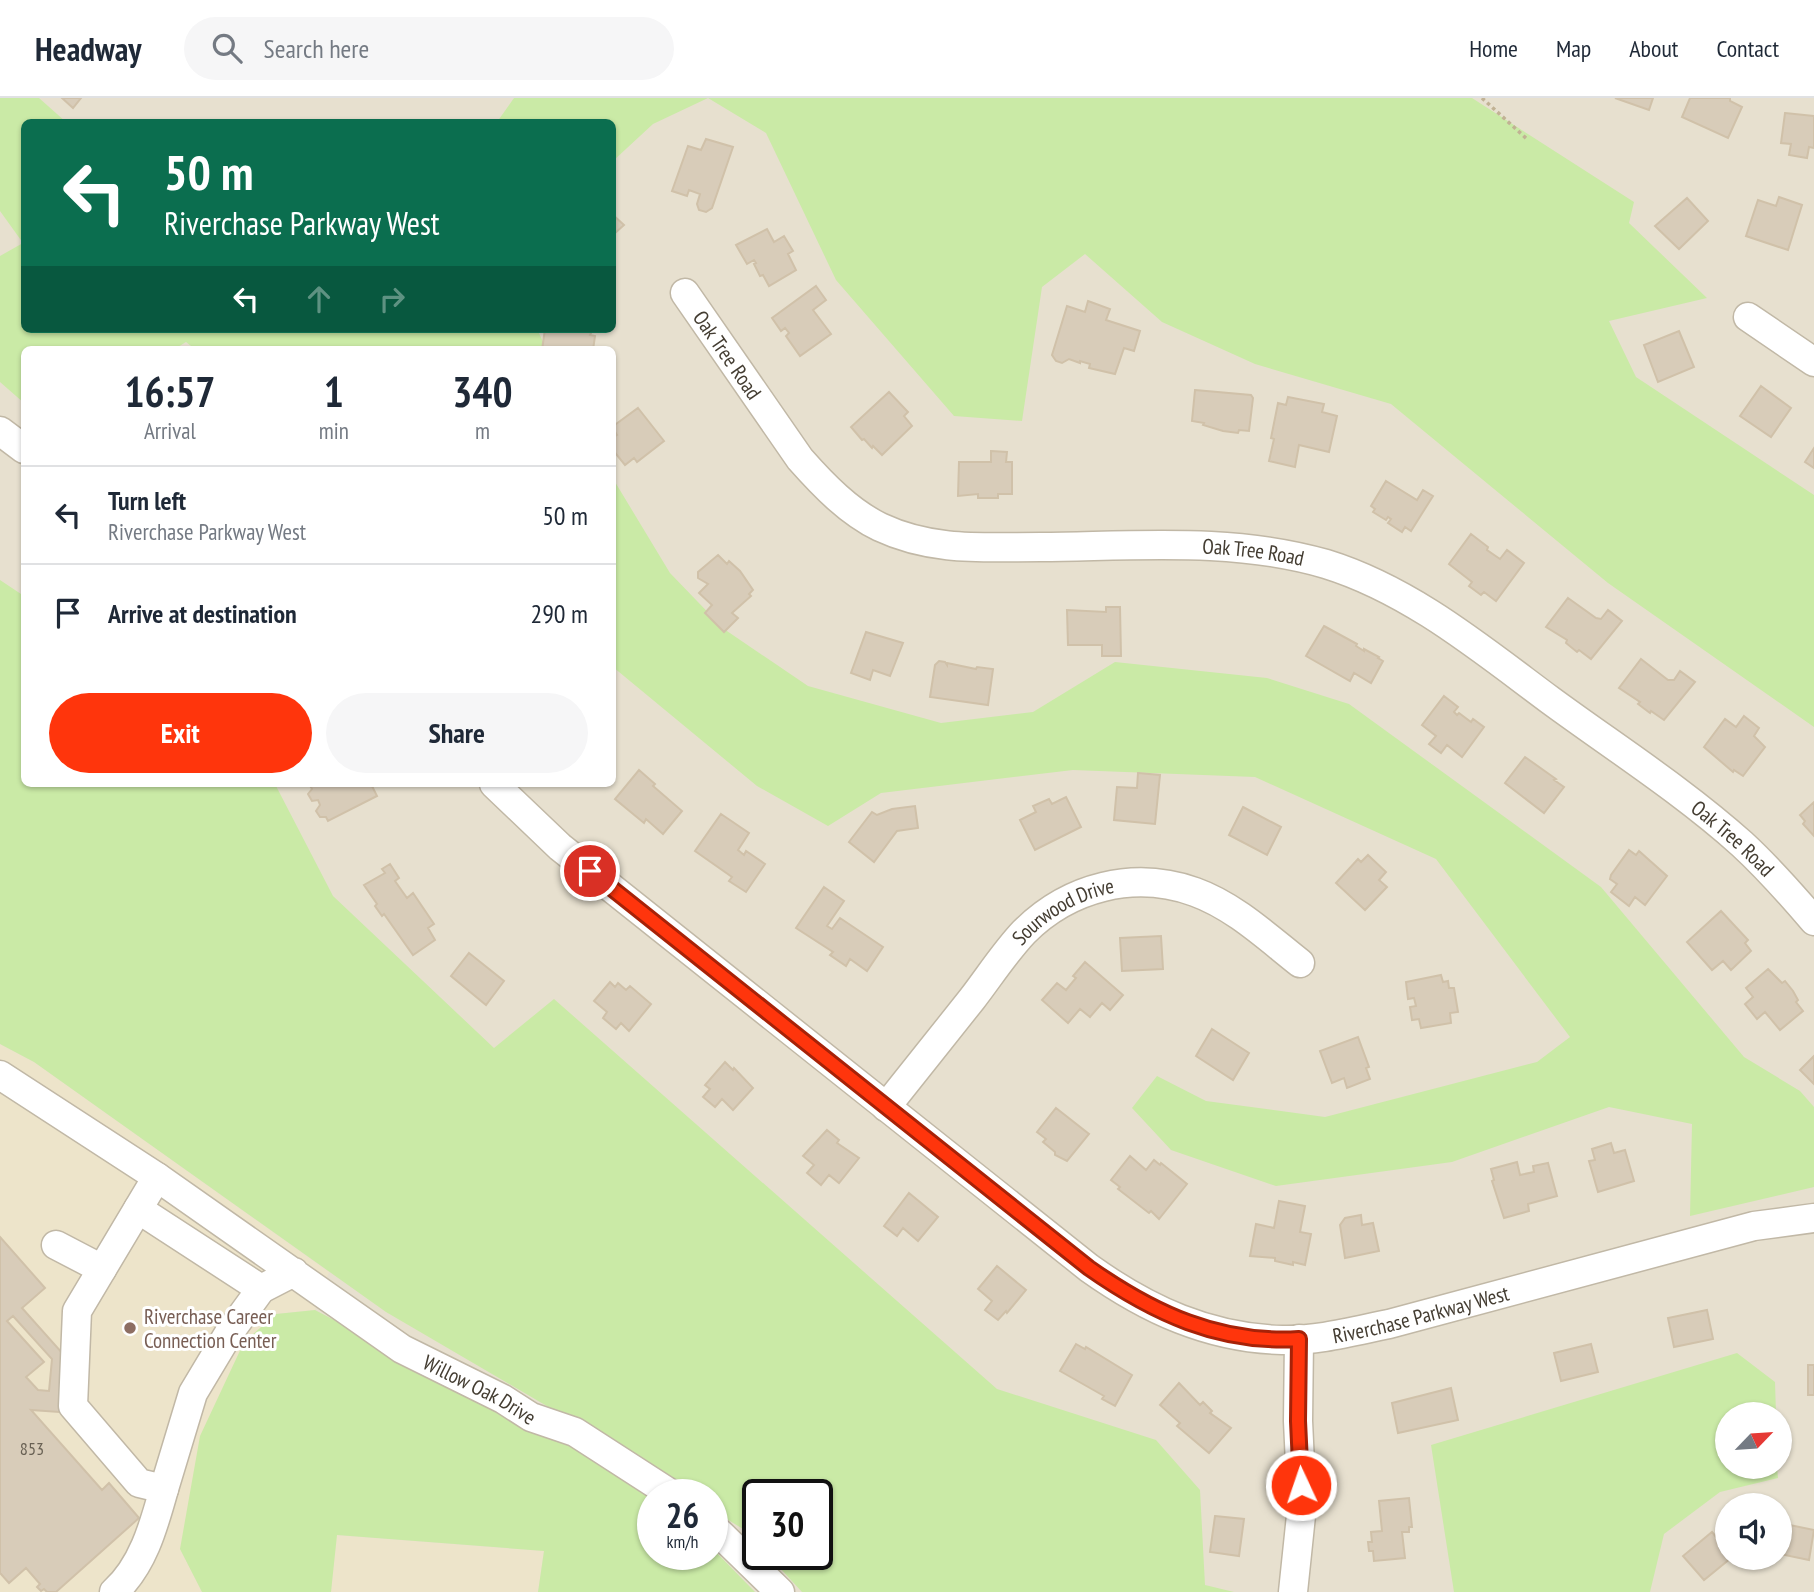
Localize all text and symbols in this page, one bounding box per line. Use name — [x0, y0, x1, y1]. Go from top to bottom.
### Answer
search box — [184, 17, 674, 80]
text: Headway — [35, 27, 142, 70]
icon: search — [208, 29, 246, 67]
text: Search here — [264, 32, 369, 65]
text: Home — [1469, 33, 1518, 64]
text: Map — [1556, 33, 1591, 64]
text: About — [1629, 33, 1678, 64]
text: Contact — [1716, 33, 1779, 64]
text: 50 m — [164, 140, 253, 204]
icon: left — [49, 147, 140, 238]
text: Riverchase Parkway West — [164, 202, 440, 244]
icon: left — [227, 280, 265, 318]
icon: ahead — [300, 280, 338, 318]
icon: right — [373, 280, 411, 318]
street label: Oak Tree Road — [687, 305, 768, 404]
text: 16:57 — [124, 364, 215, 419]
text: 1 — [324, 364, 344, 419]
text: 340 — [452, 364, 513, 419]
text: Arrival — [144, 416, 196, 445]
text: min — [319, 416, 349, 445]
text: m — [475, 416, 490, 445]
text: Turn left — [108, 484, 186, 517]
icon: left — [49, 496, 87, 534]
text: 50 m — [542, 499, 588, 532]
text: Riverchase Parkway West — [108, 517, 306, 546]
street label: Oak Tree Road — [1202, 532, 1307, 571]
icon: arrive — [49, 594, 87, 632]
text: Arrive at destination — [108, 597, 297, 630]
text: 290 m — [530, 597, 588, 630]
button: Exit — [49, 693, 312, 773]
button: Share — [326, 693, 588, 773]
street label: Oak Tree Road — [1686, 794, 1781, 882]
pin — [560, 841, 620, 901]
icon: arrive — [571, 852, 609, 890]
street label: Sourwood Drive — [1006, 872, 1116, 950]
street label: Riverchase Parkway West — [1330, 1279, 1512, 1349]
place label: Riverchase Career Connection Center — [144, 1303, 277, 1354]
marker: Riverchase Career Connection Center — [122, 1320, 138, 1336]
street label: Willow Oak Drive — [419, 1348, 541, 1430]
north arrow — [1715, 1402, 1792, 1479]
map controls — [1715, 1402, 1792, 1570]
house number: 853 — [20, 1437, 44, 1460]
position arrow — [1264, 1448, 1338, 1522]
speed limit sign: 30 — [742, 1479, 833, 1570]
text: 26 — [666, 1492, 699, 1538]
button: sound — [1715, 1493, 1792, 1570]
text: km/h — [667, 1530, 698, 1553]

